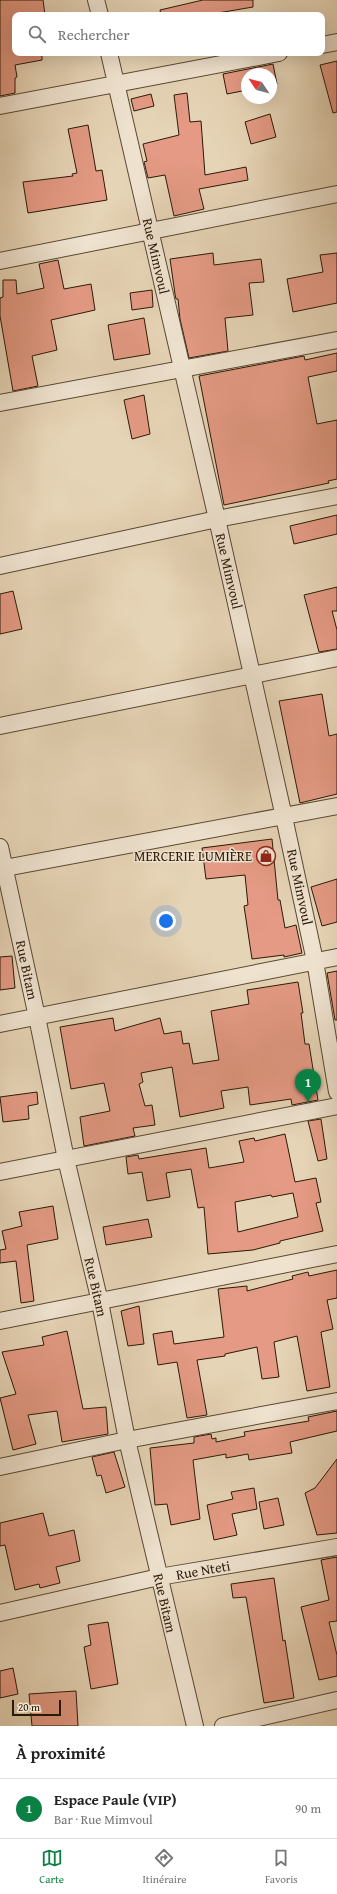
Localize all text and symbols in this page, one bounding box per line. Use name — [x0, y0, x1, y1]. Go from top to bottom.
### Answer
search box — [12, 12, 325, 56]
icon: search — [26, 23, 48, 45]
text: Rechercher — [58, 24, 130, 45]
north arrow — [241, 68, 277, 104]
street label: Rue Mimvoul — [138, 216, 174, 296]
street label: Rue Mimvoul — [211, 531, 247, 611]
shop icon: MERCERIE LUMIÈRE — [255, 845, 277, 867]
place label: MERCERIE LUMIÈRE — [134, 846, 252, 866]
street label: Rue Mimvoul — [282, 847, 318, 927]
your location — [156, 911, 176, 931]
street label: Rue Bitam — [11, 939, 43, 1002]
pin: 1 — [295, 1069, 321, 1102]
street label: Rue Bitam — [79, 1255, 113, 1319]
street label: Rue Nteti — [174, 1555, 232, 1585]
street label: Rue Bitam — [148, 1571, 182, 1635]
scale bar — [12, 1698, 61, 1717]
text: 20 m — [18, 1699, 40, 1715]
text: À proximité — [16, 1740, 105, 1765]
text: Espace Paule (VIP) — [54, 1789, 177, 1810]
text: 1 — [26, 1799, 32, 1818]
text: 90 m — [295, 1799, 321, 1818]
text: Bar · Rue Mimvoul — [54, 1810, 153, 1829]
tab: Carte — [39, 1847, 64, 1887]
tab: Itinéraire — [142, 1847, 186, 1887]
tab: Favoris — [265, 1847, 298, 1887]

